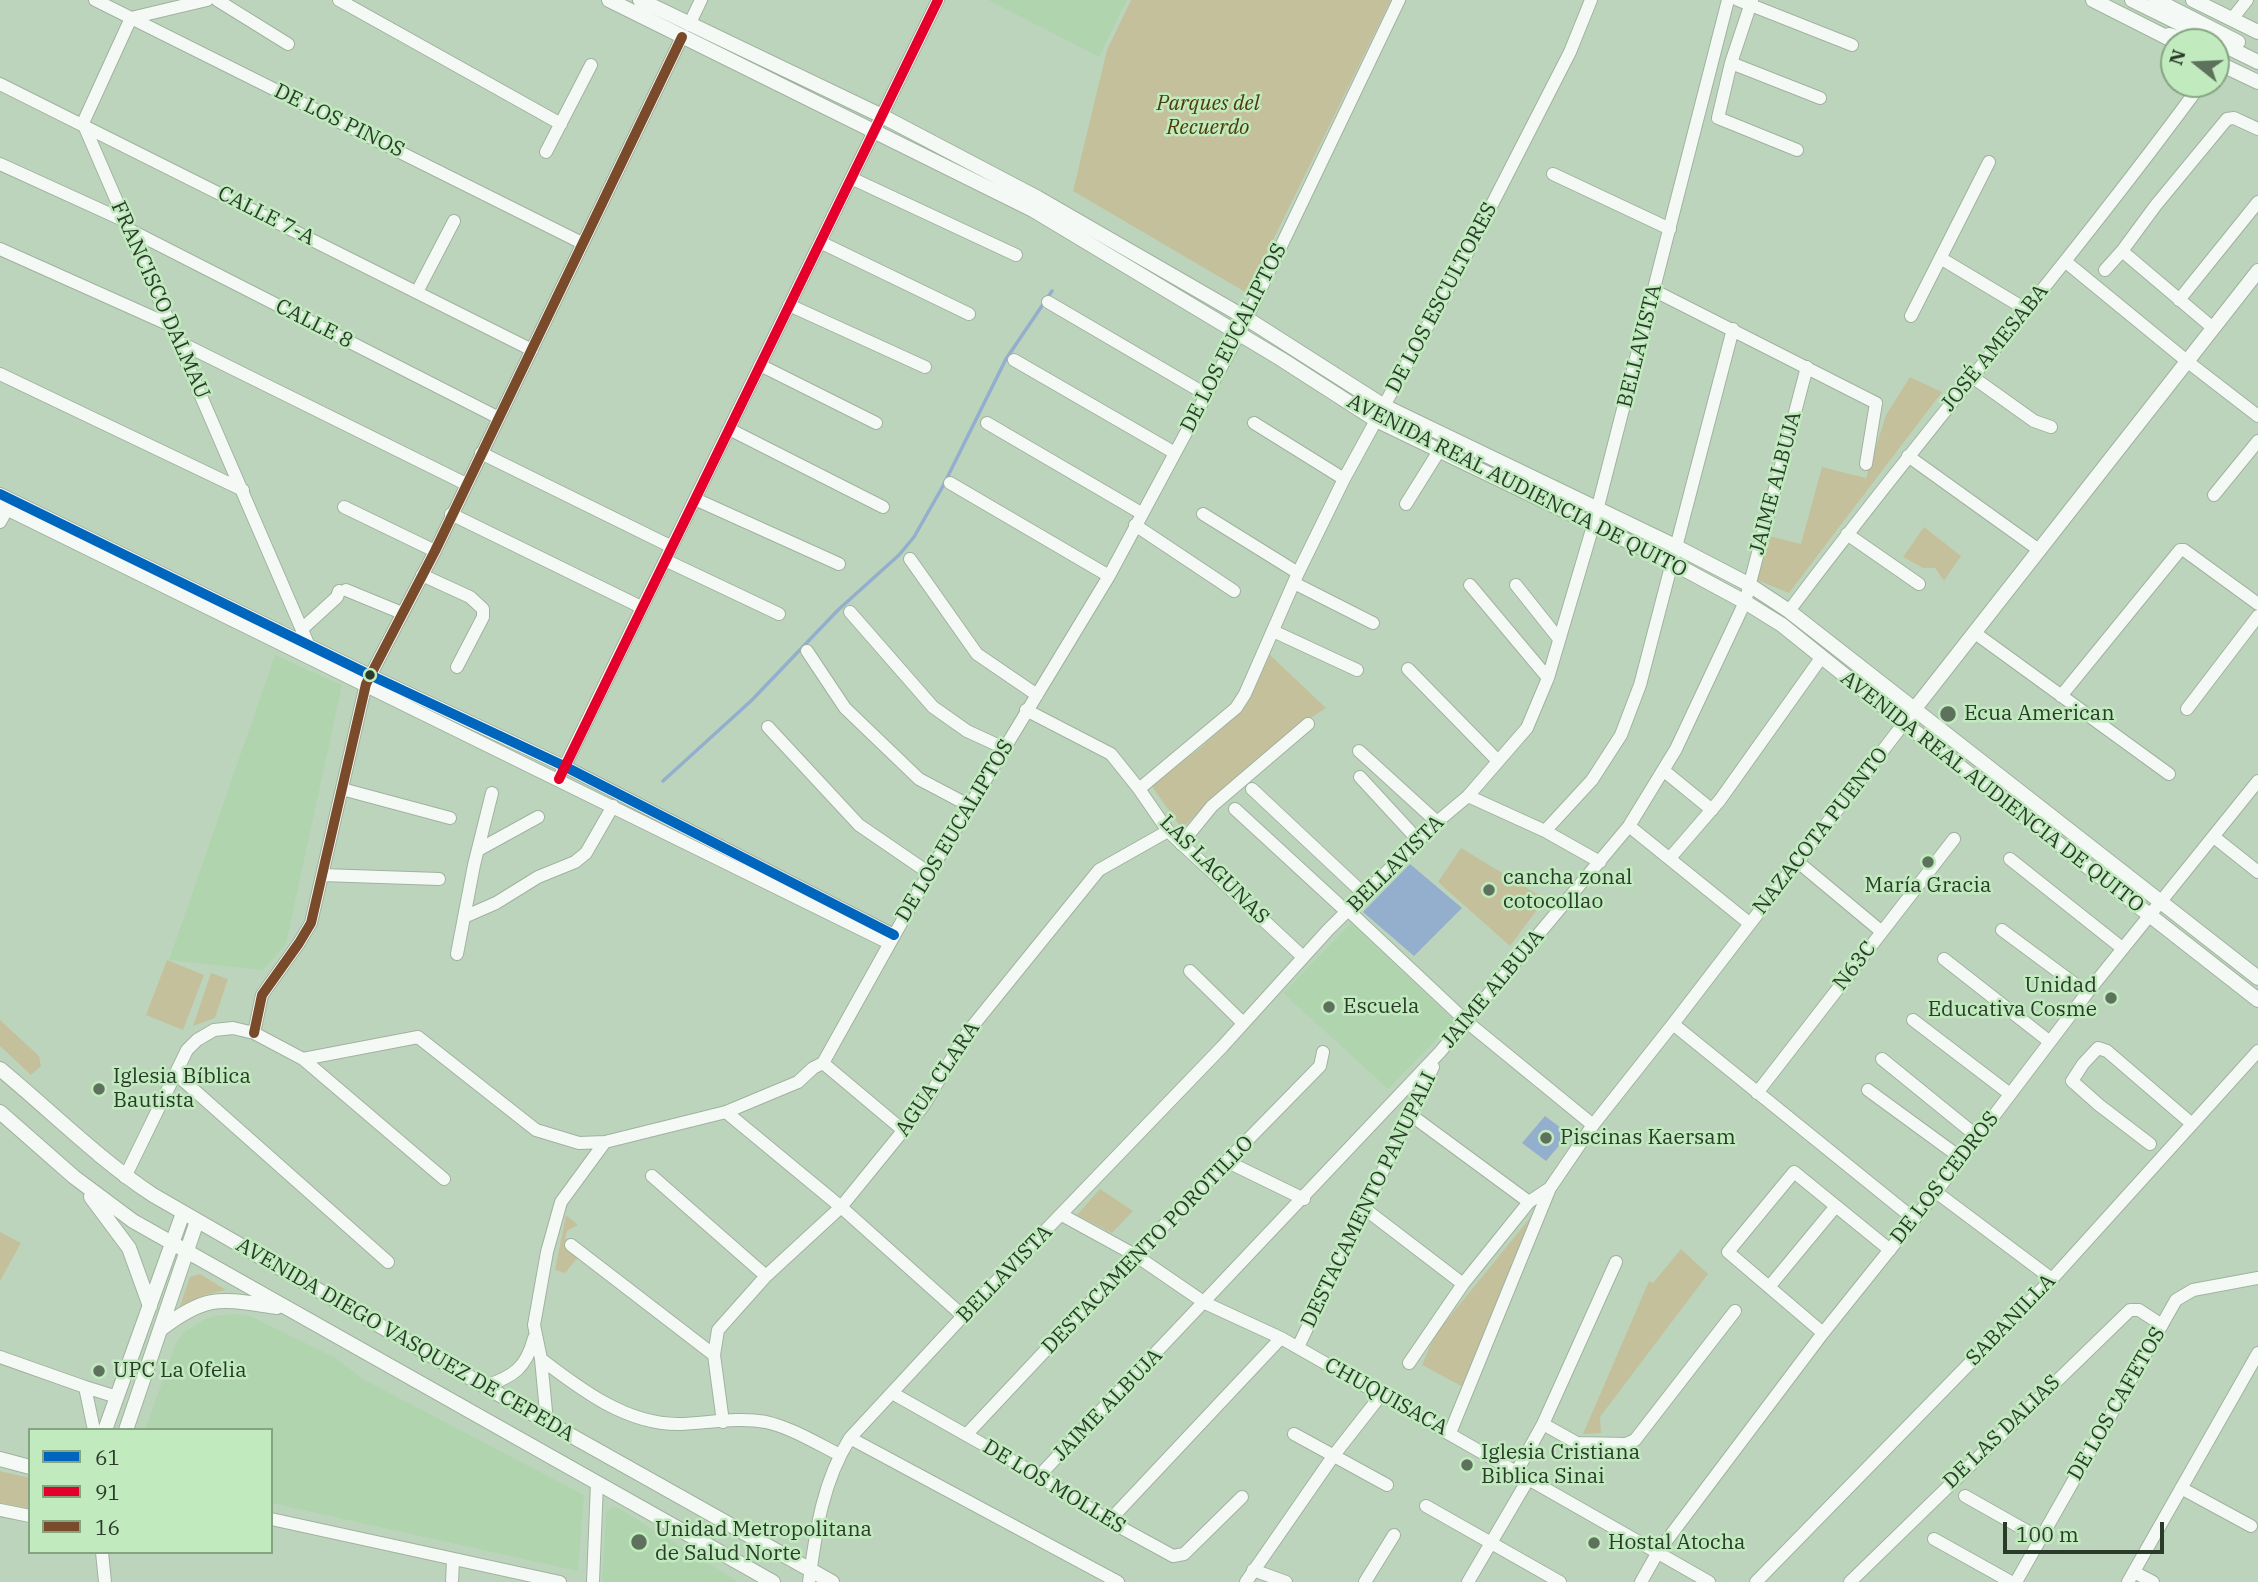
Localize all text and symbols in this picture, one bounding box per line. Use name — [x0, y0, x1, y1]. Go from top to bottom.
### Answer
north arrow — [2160, 28, 2230, 98]
text: N — [2163, 46, 2191, 68]
street label: DE LOS PINOS — [270, 79, 408, 163]
park label: Parques del Recuerdo — [1156, 91, 1260, 141]
street label: CALLE 7-A — [213, 181, 319, 251]
street label: FRANCISCO DALMAU — [105, 197, 215, 403]
street label: DE LOS ESCULTORES — [1381, 199, 1503, 397]
street label: DE LOS EUCALIPTOS — [1176, 240, 1292, 436]
street label: JOSÉ AMESABA — [1936, 279, 2054, 417]
street label: BELLAVISTA — [1613, 282, 1667, 410]
street label: CALLE 8 — [271, 294, 357, 354]
street label: AVENIDA REAL AUDIENCIA DE QUITO — [1343, 389, 1691, 583]
street label: JAIME ALBUJA — [1745, 409, 1807, 557]
street label: AVENIDA REAL AUDIENCIA DE QUITO — [1835, 666, 2149, 918]
unlabelled marker — [363, 668, 377, 682]
place label: Ecua American — [1964, 701, 2115, 727]
marker: Ecua American — [1938, 704, 1958, 724]
street label: DE LOS EUCALIPTOS — [891, 735, 1019, 927]
street label: NAZACOTA PUENTO — [1748, 743, 1894, 919]
street label: LAS LAGUNAS — [1154, 810, 1274, 930]
street label: BELLAVISTA — [1342, 810, 1450, 918]
marker: María Gracia — [1920, 854, 1936, 870]
place label: cancha zonal cotocollao — [1503, 865, 1632, 915]
place label: María Gracia — [1865, 873, 1991, 899]
marker: cancha zonal cotocollao — [1481, 882, 1497, 898]
street label: JAIME ALBUJA — [1436, 925, 1550, 1053]
street label: N63C — [1828, 937, 1882, 995]
place label: Unidad Educativa Cosme — [1928, 973, 2097, 1023]
marker: Unidad Educativa Cosme — [2103, 990, 2119, 1006]
place label: Escuela — [1343, 994, 1420, 1020]
marker: Escuela — [1321, 999, 1337, 1015]
street label: AGUA CLARA — [890, 1017, 986, 1141]
place label: Iglesia Bíblica Bautista — [113, 1064, 251, 1114]
street label: DESTACAMENTO PANUPALI — [1296, 1068, 1442, 1332]
marker: Iglesia Bíblica Bautista — [91, 1081, 107, 1097]
street label: DE LOS CEDROS — [1886, 1107, 2004, 1249]
place label: Piscinas Kaersam — [1560, 1125, 1736, 1151]
marker: Piscinas Kaersam — [1538, 1130, 1554, 1146]
street label: DESTACAMENTO POROTILLO — [1037, 1131, 1259, 1359]
street label: BELLAVISTA — [952, 1220, 1058, 1328]
street label: AVENIDA DIEGO VASQUEZ DE CEPEDA — [231, 1233, 579, 1447]
street label: SABANILLA — [1961, 1269, 2061, 1371]
street label: DE LOS CAFETOS — [2063, 1323, 2171, 1485]
street label: JAIME ALBUJA — [1048, 1343, 1168, 1467]
street label: CHUQUISACA — [1320, 1353, 1452, 1441]
place label: UPC La Ofelia — [113, 1358, 247, 1384]
marker: UPC La Ofelia — [91, 1363, 107, 1379]
street label: DE LAS DALIAS — [1938, 1370, 2066, 1494]
legend — [28, 1428, 273, 1554]
street label: DE LOS MOLLES — [978, 1435, 1130, 1539]
place label: Iglesia Cristiana Biblica Sinai — [1481, 1440, 1640, 1490]
text: 61 — [95, 1443, 120, 1471]
marker: Iglesia Cristiana Biblica Sinai — [1459, 1457, 1475, 1473]
text: 91 — [95, 1478, 120, 1506]
scale bar — [2006, 1508, 2167, 1552]
text: 16 — [95, 1513, 120, 1541]
place label: Unidad Metropolitana de Salud Norte — [655, 1517, 872, 1567]
text: 100 m — [2016, 1520, 2079, 1548]
place label: Hostal Atocha — [1608, 1530, 1746, 1556]
marker: Unidad Metropolitana de Salud Norte — [629, 1532, 649, 1552]
marker: Hostal Atocha — [1586, 1535, 1602, 1551]

